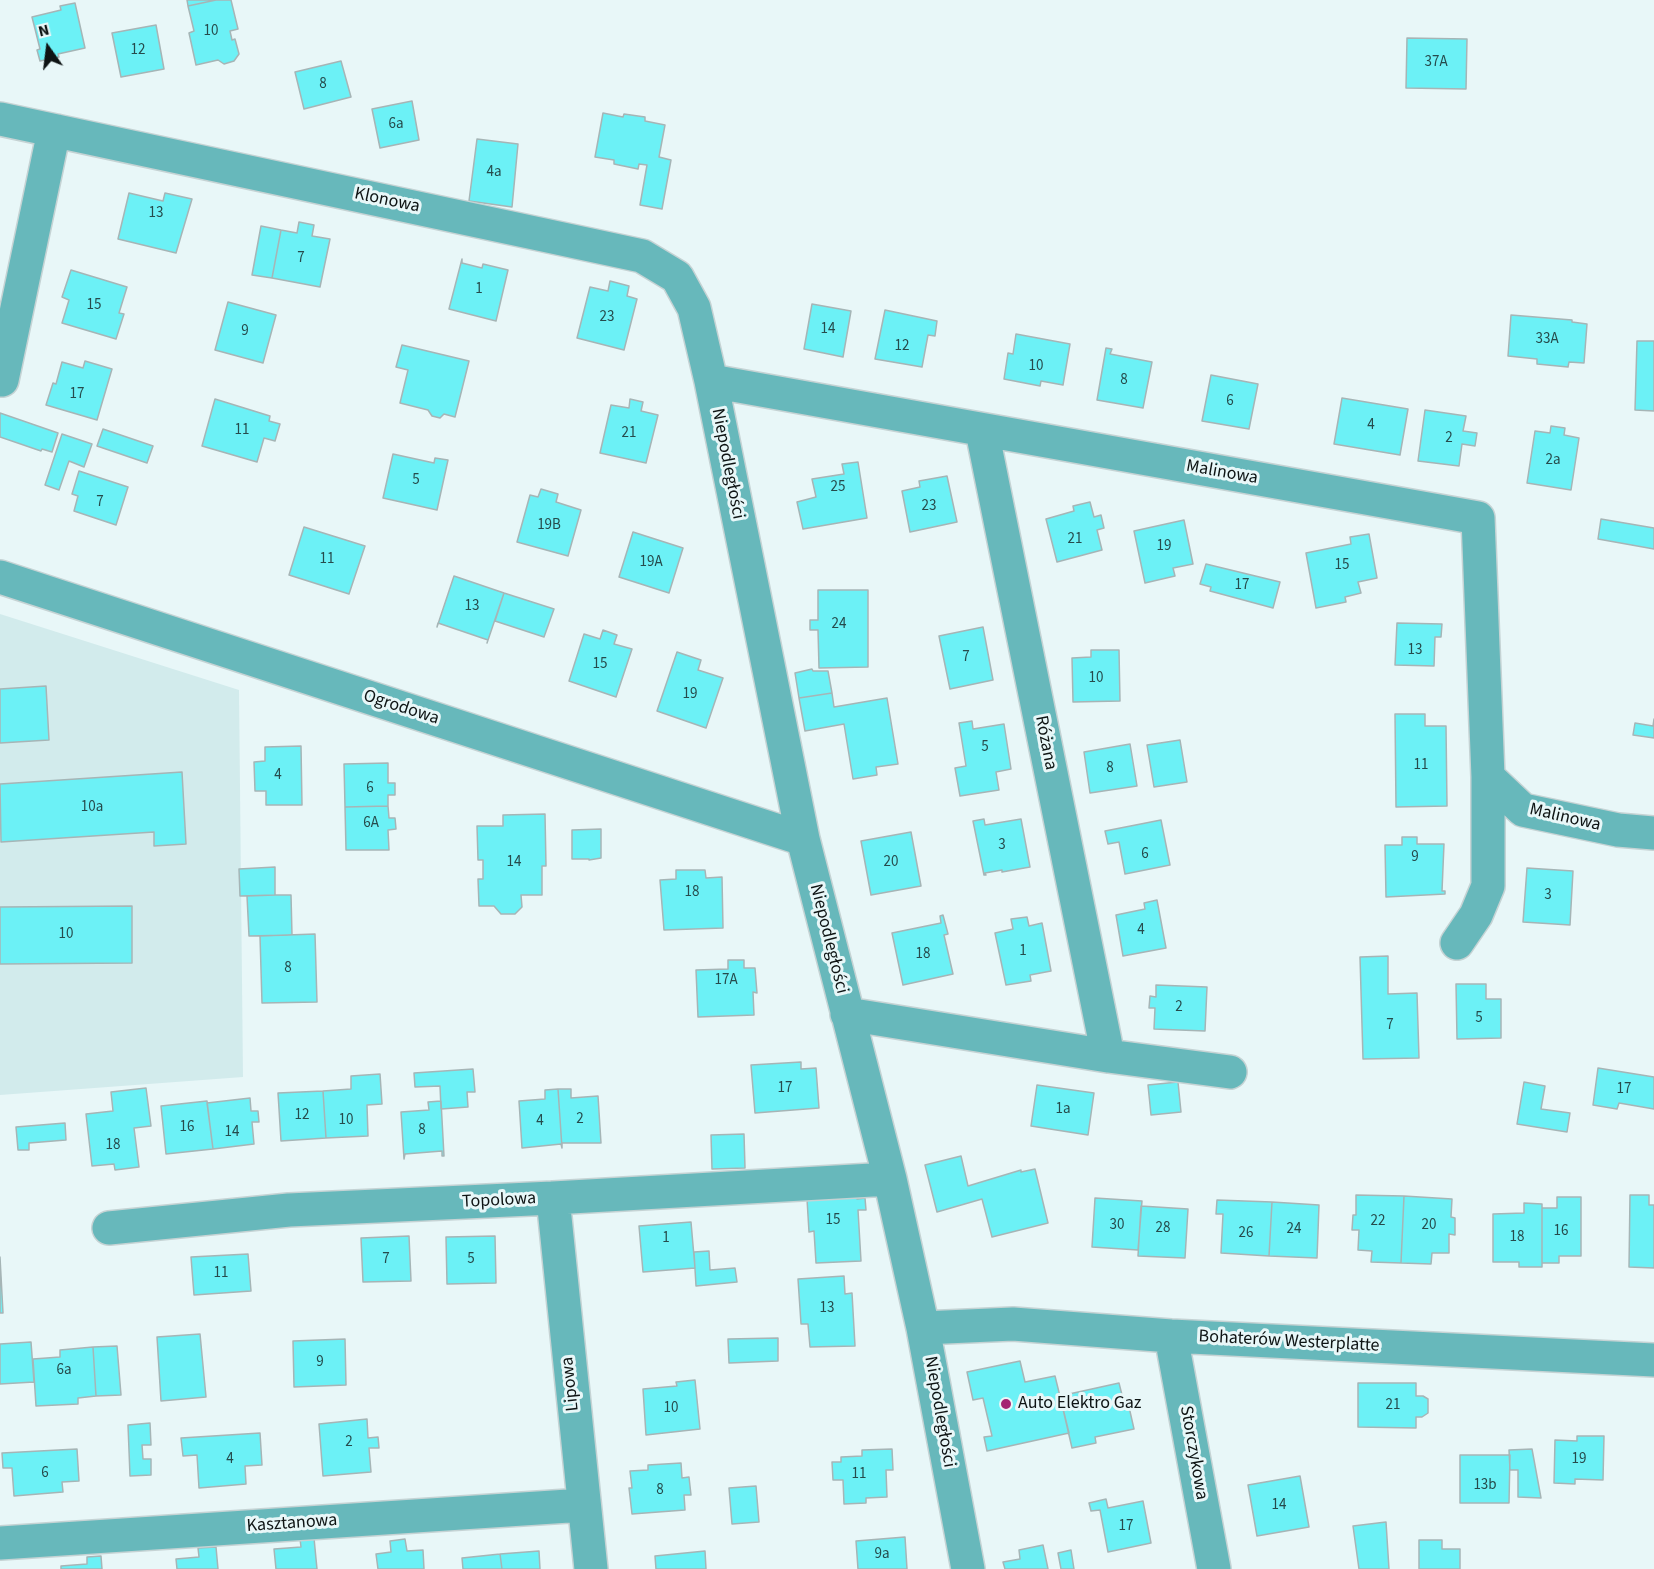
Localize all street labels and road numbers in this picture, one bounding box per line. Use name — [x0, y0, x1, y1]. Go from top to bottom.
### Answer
street label: Klonowa — [352, 184, 422, 218]
street label: Niepodległości — [706, 407, 748, 521]
street label: Malinowa — [1184, 456, 1260, 490]
street label: Ogrodowa — [360, 686, 442, 730]
street label: Różana — [1029, 714, 1061, 772]
street label: Malinowa — [1527, 799, 1603, 837]
street label: Niepodległości — [804, 882, 852, 996]
street label: Topolowa — [461, 1188, 537, 1214]
street label: Bohaterów Westerplatte — [1198, 1326, 1380, 1358]
street label: Niepodległości — [919, 1355, 959, 1469]
street label: Lipowa — [557, 1356, 585, 1412]
street label: Storczykowa — [1174, 1404, 1212, 1502]
street label: Kasztanowa — [246, 1510, 338, 1538]

